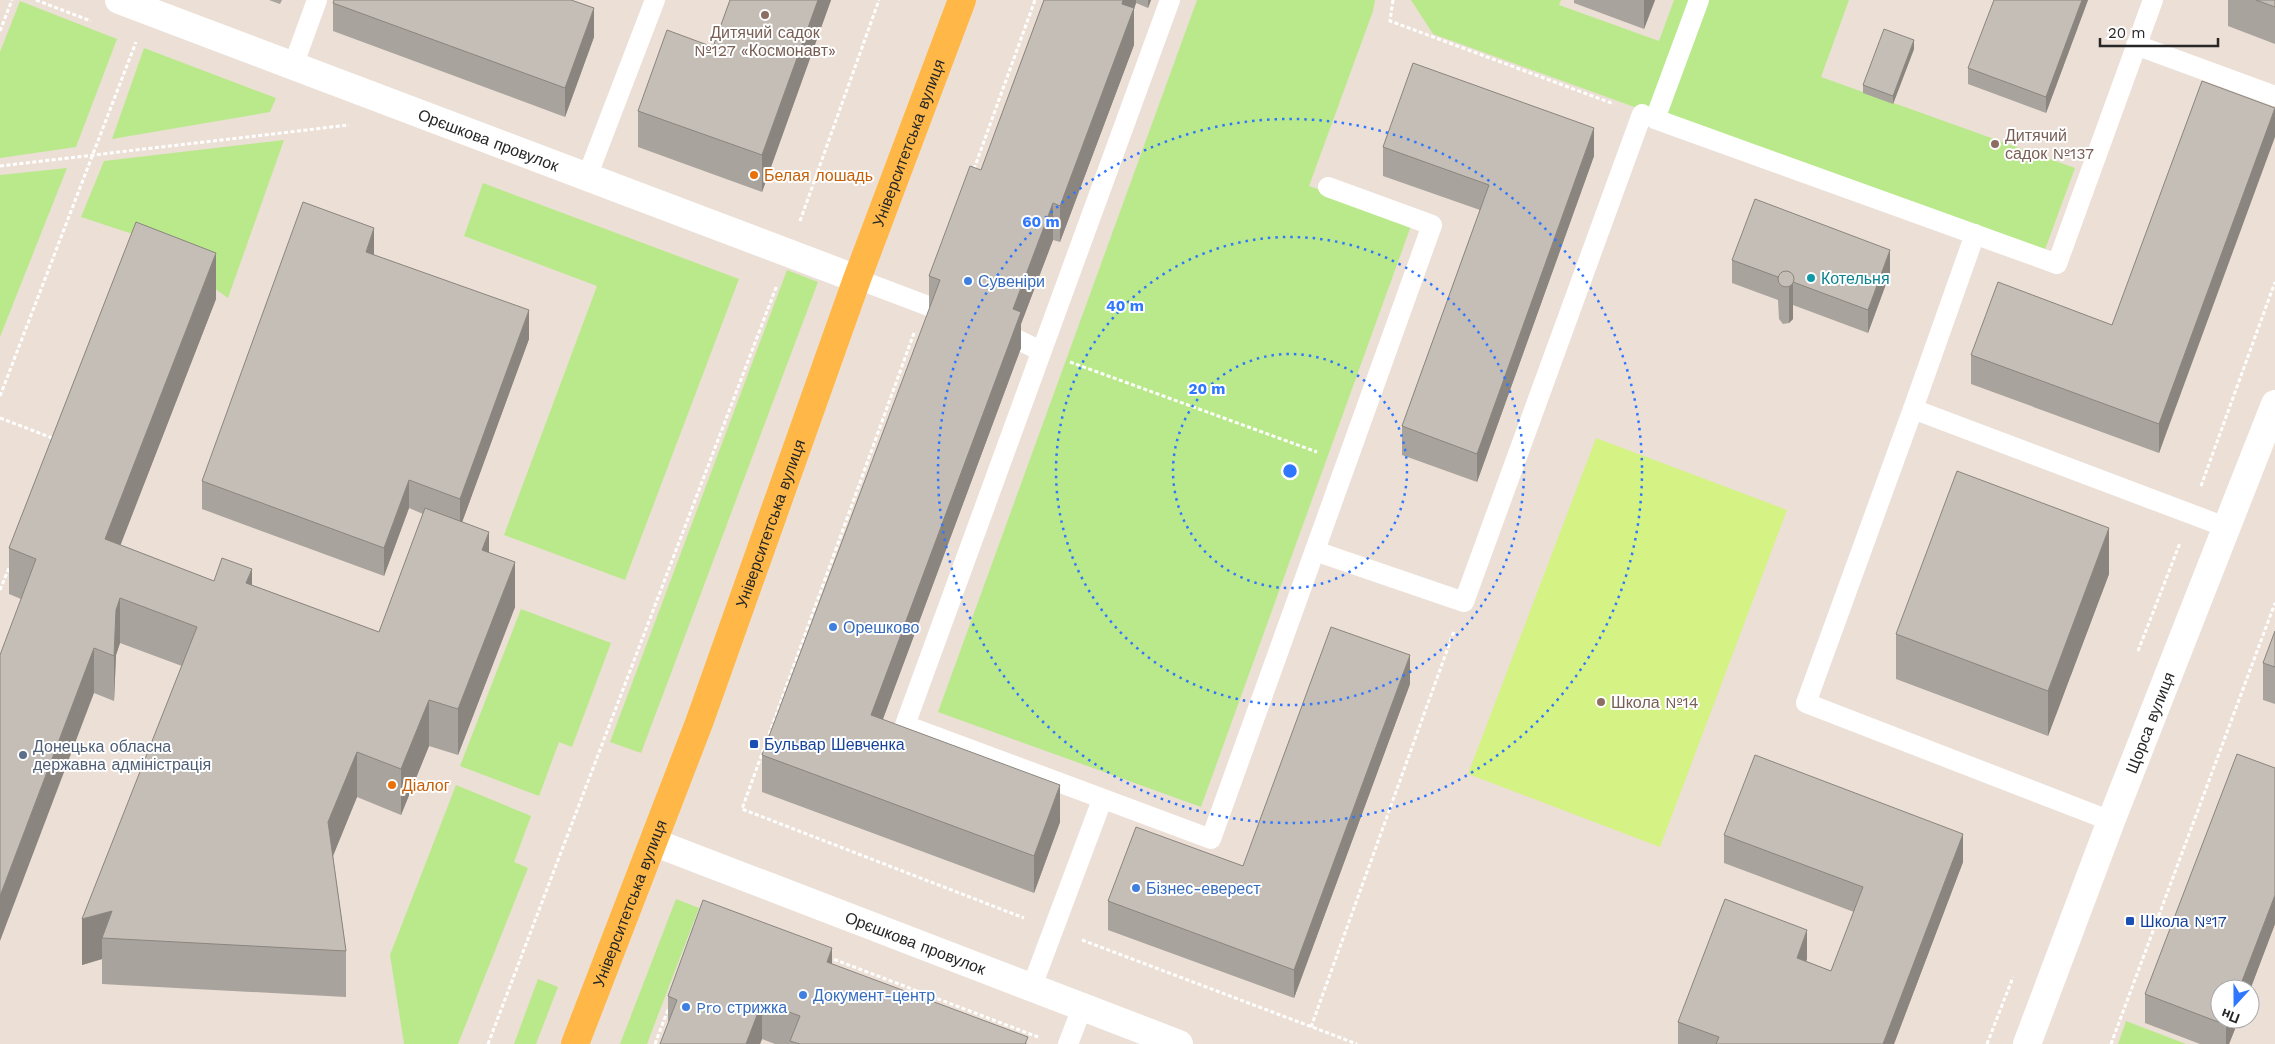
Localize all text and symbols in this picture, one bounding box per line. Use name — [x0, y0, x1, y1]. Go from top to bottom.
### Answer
marker: Дитячий садок №127 «Космонавт» — [759, 9, 771, 21]
scale bar — [2100, 15, 2218, 47]
place label: Дитячий садок №127 «Космонавт» — [694, 23, 836, 60]
text: 20 m — [2108, 24, 2146, 42]
street label: Університетська вулиця — [868, 56, 948, 229]
street label: Орєшкова провулок — [415, 104, 562, 175]
place label: Дитячий садок №137 — [2005, 126, 2094, 163]
marker: Дитячий садок №137 — [1989, 138, 2001, 150]
place label: Белая лошадь — [764, 166, 873, 185]
marker: Белая лошадь — [748, 169, 760, 181]
text: 60 m — [1022, 213, 1060, 231]
place label: Котельня — [1821, 269, 1890, 288]
place label: Сувеніри — [978, 272, 1045, 291]
marker: Котельня — [1805, 272, 1817, 284]
marker: Сувеніри — [962, 275, 974, 287]
text: 40 m — [1106, 297, 1144, 315]
text: 20 m — [1188, 380, 1226, 398]
street label: Університетська вулиця — [731, 437, 809, 610]
centre of rings — [1281, 462, 1299, 480]
place label: Орешково — [843, 618, 919, 637]
marker: Орешково — [827, 621, 839, 633]
street label: Щорса вулиця — [2121, 669, 2178, 776]
place label: Школа №14 — [1611, 693, 1699, 712]
marker: Школа №14 — [1595, 696, 1607, 708]
place label: Бульвар Шевченка — [764, 735, 905, 754]
place label: Донецька обласна державна адміністрація — [33, 737, 211, 774]
marker: Бульвар Шевченка — [748, 738, 760, 750]
marker: Донецька обласна державна адміністрація — [17, 749, 29, 761]
place label: Діалог — [402, 776, 450, 795]
marker: Діалог — [386, 779, 398, 791]
street label: Університетська вулиця — [589, 817, 670, 989]
place label: Бізнес-еверест — [1146, 879, 1261, 898]
marker: Бізнес-еверест — [1130, 882, 1142, 894]
street label: Орєшкова провулок — [842, 907, 989, 979]
place label: Школа №17 — [2140, 912, 2227, 931]
marker: Школа №17 — [2124, 915, 2136, 927]
north arrow — [2210, 979, 2260, 1029]
place label: Документ-центр — [813, 986, 935, 1005]
marker: Документ-центр — [797, 989, 809, 1001]
place label: Pro стрижка — [696, 998, 787, 1017]
marker: Pro стрижка — [680, 1001, 692, 1013]
text: Пн — [2219, 1005, 2242, 1027]

